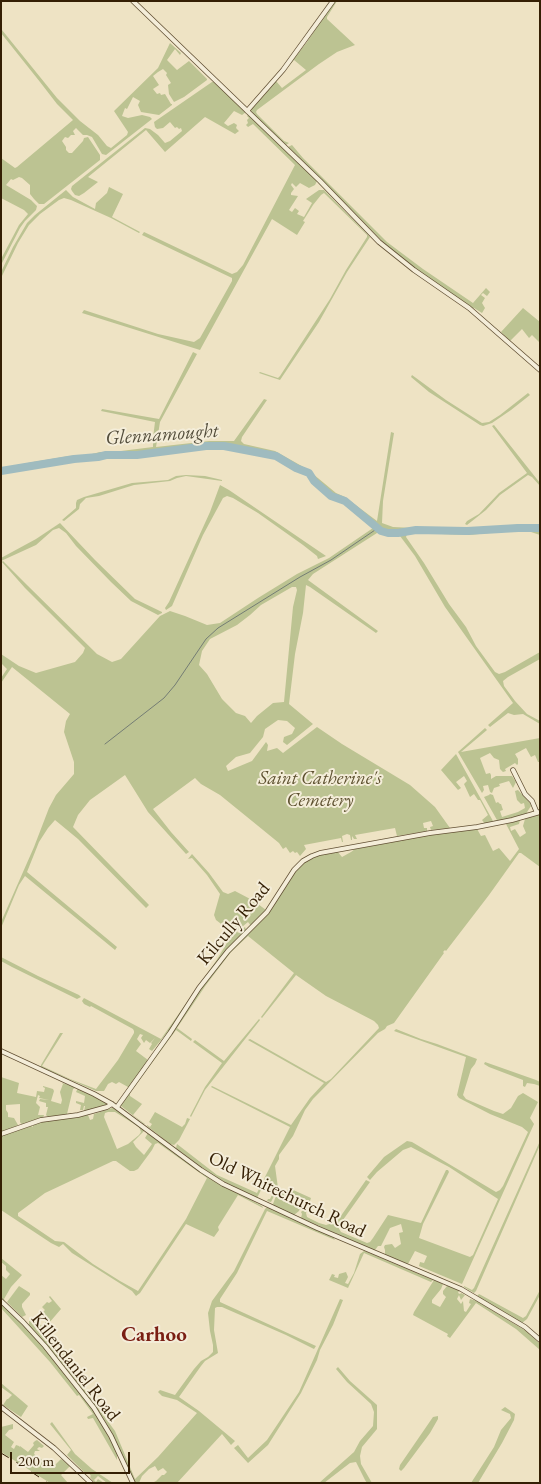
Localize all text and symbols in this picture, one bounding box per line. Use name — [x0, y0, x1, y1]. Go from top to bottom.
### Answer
water label: Glennamought — [105, 419, 219, 451]
park label: Saint Catherine's Cemetery — [259, 768, 381, 812]
street label: Kilcully Road — [193, 878, 275, 970]
street label: Old Whitechurch Road — [204, 1147, 370, 1243]
street label: Killendaniel Road — [26, 1308, 124, 1426]
district label: Carhoo — [121, 1322, 187, 1348]
scale bar — [12, 1442, 132, 1474]
text: 200 m — [18, 1451, 54, 1470]

